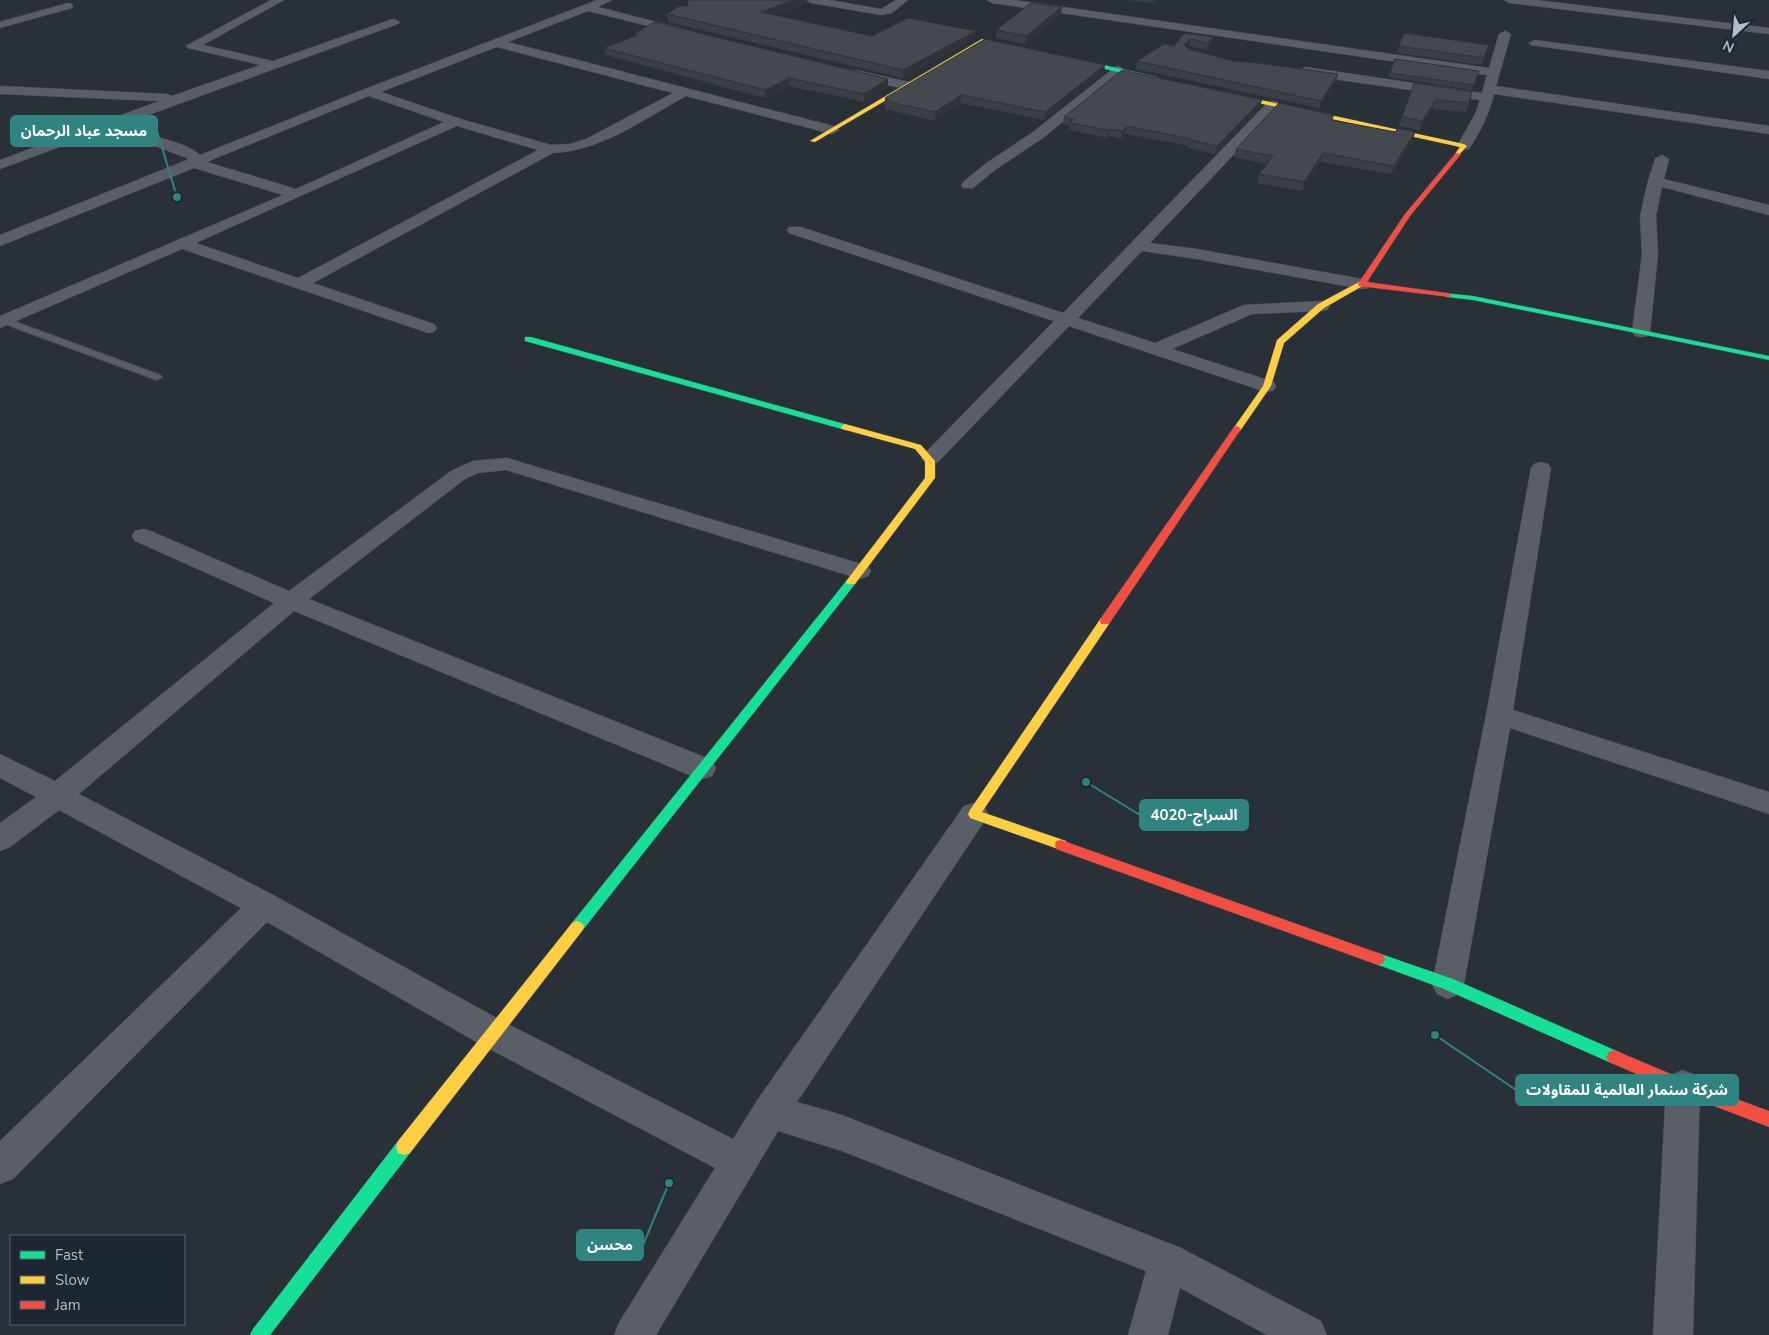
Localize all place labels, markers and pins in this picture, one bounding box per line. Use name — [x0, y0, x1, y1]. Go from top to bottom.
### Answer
callout: مسجد عباد الرحمان — [11, 116, 157, 146]
callout: السراج-4020 — [1140, 800, 1248, 830]
callout: شركة سنمار العالمية للمقاولات — [1516, 1075, 1738, 1105]
callout: محسن — [577, 1230, 643, 1260]

